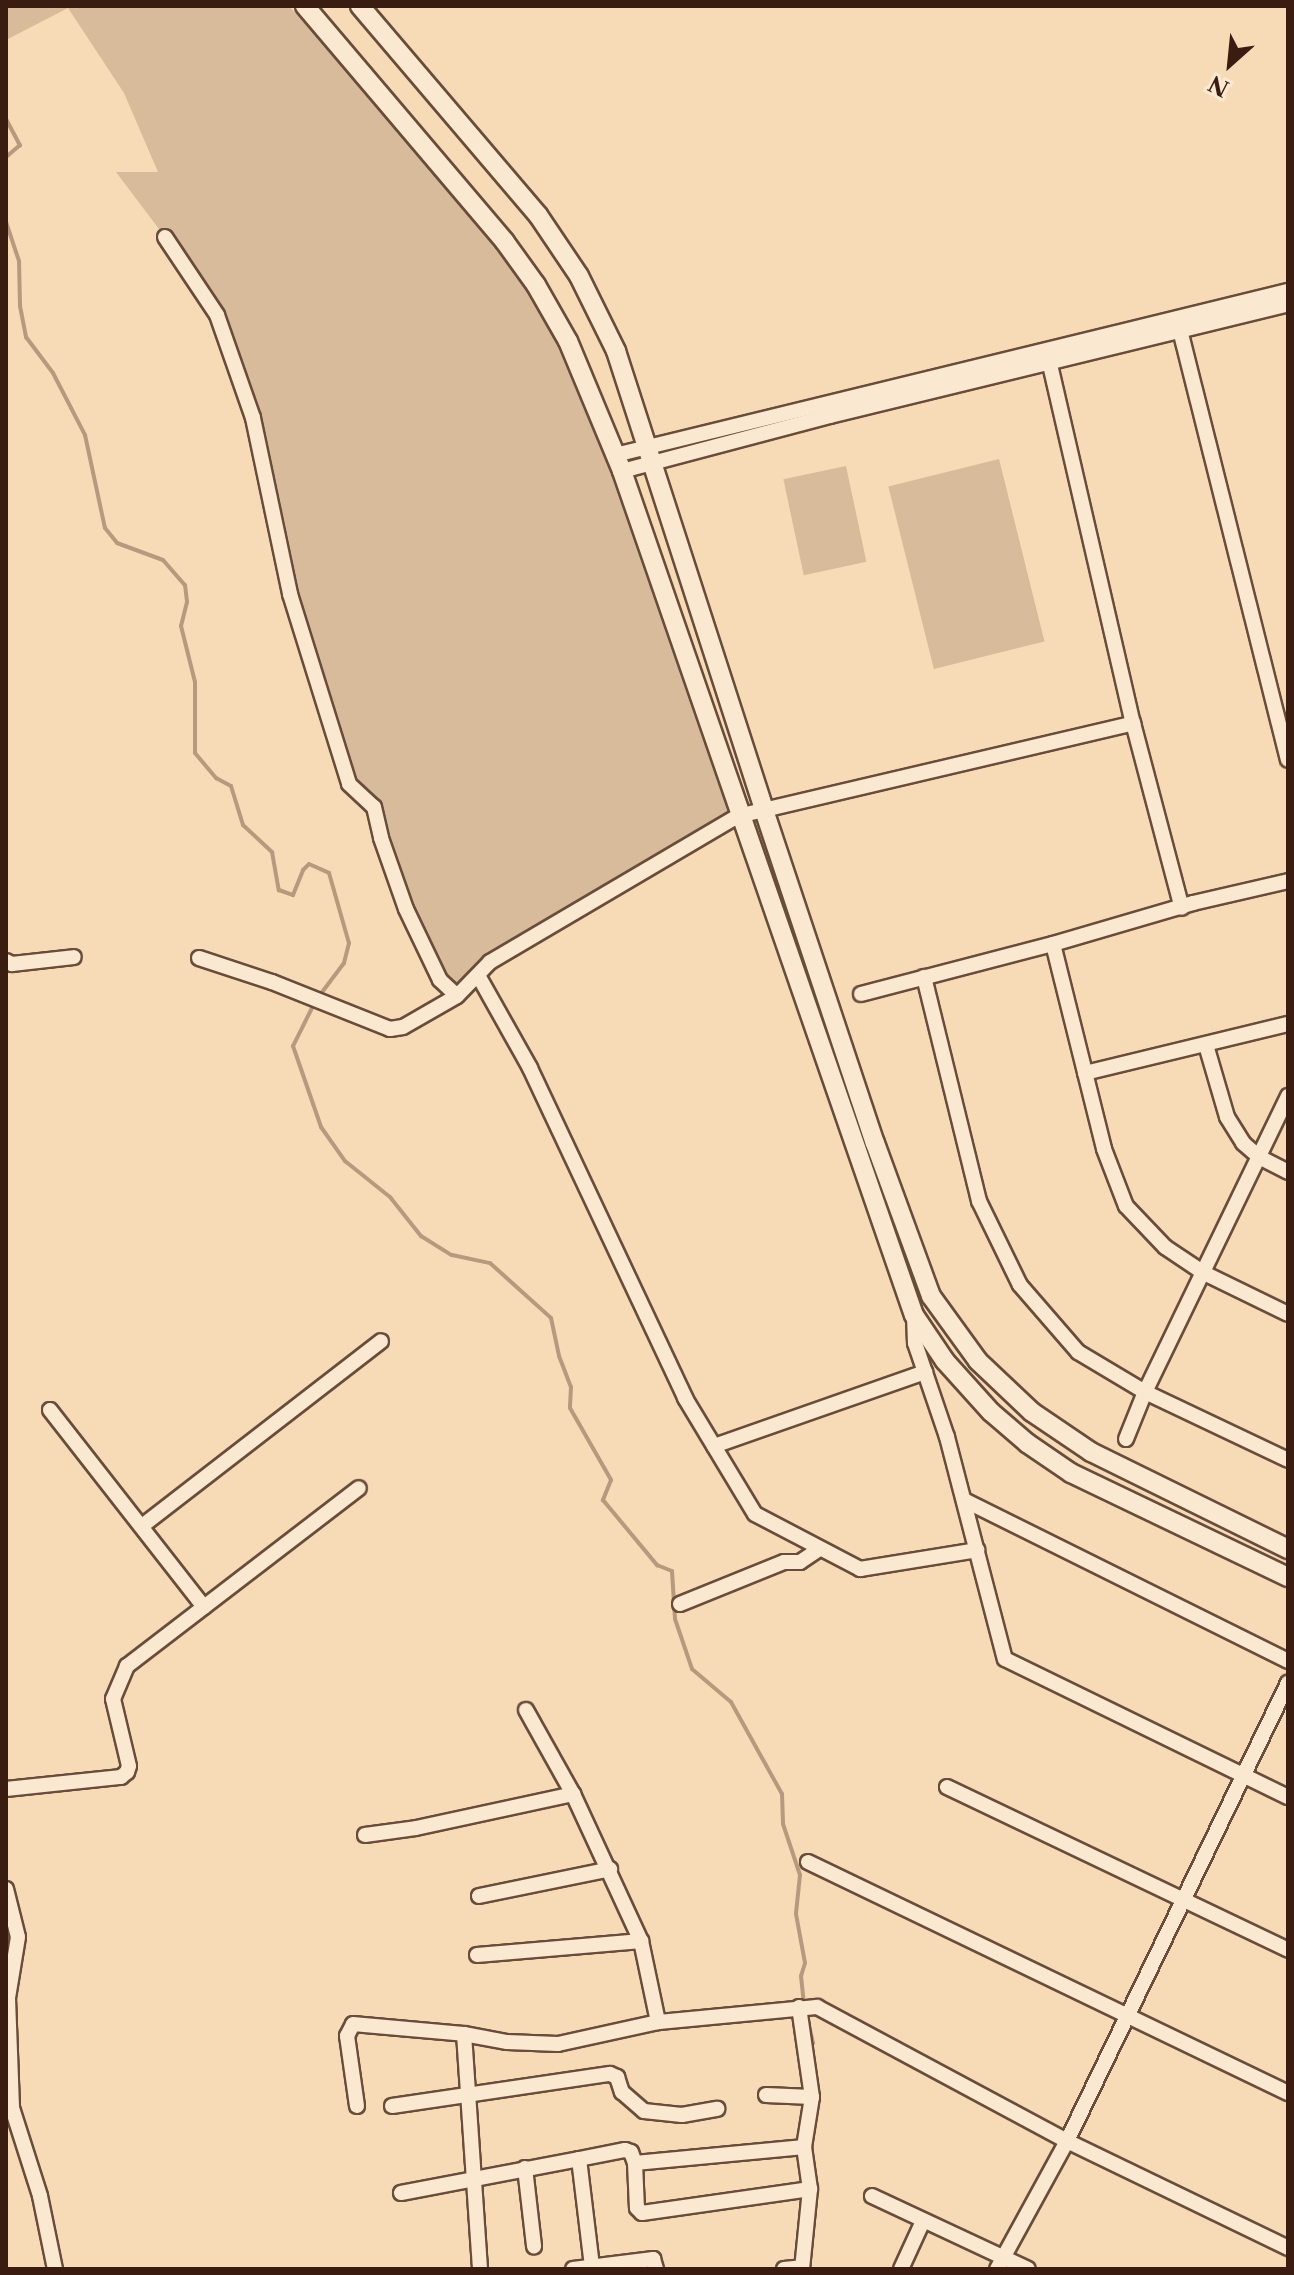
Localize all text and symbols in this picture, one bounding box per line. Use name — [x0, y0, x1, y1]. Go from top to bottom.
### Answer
north arrow — [1190, 24, 1270, 104]
text: N — [1204, 69, 1234, 102]

